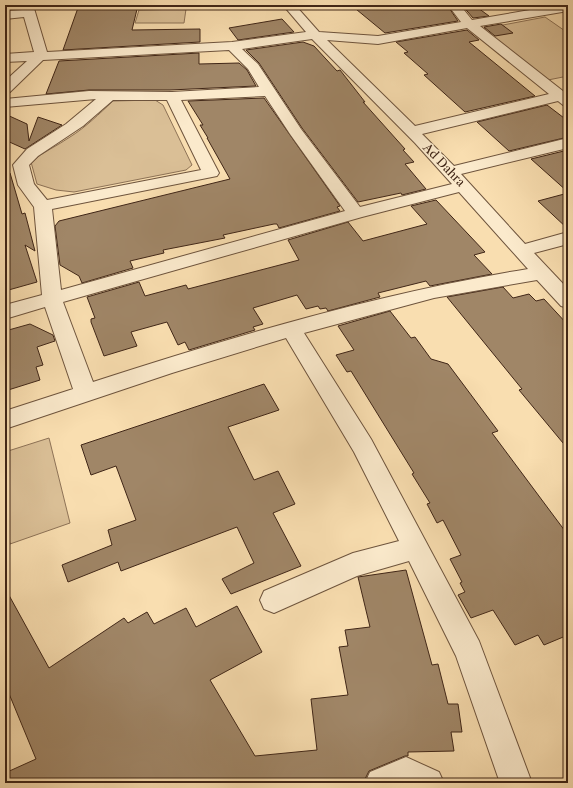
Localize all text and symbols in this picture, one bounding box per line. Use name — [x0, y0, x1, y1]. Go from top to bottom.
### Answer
street label: Ad Dahra — [419, 139, 469, 190]

